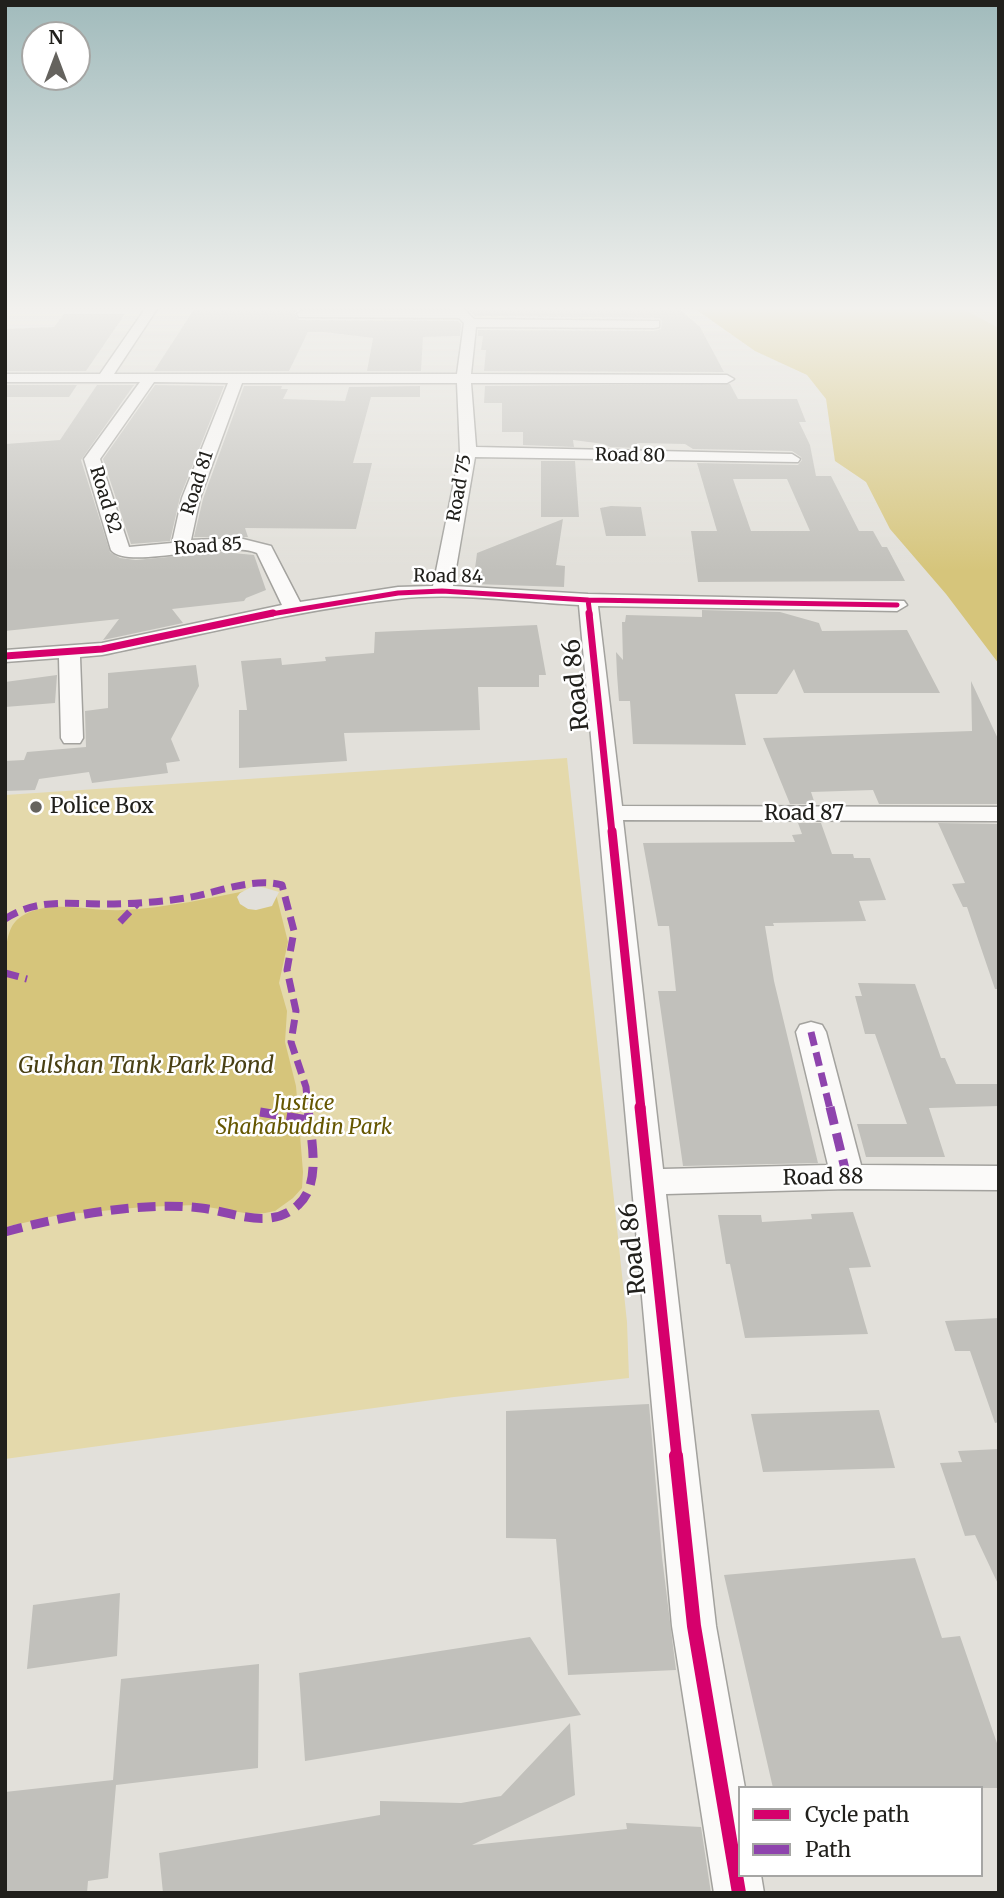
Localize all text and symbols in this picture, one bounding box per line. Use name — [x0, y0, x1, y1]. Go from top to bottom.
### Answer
north arrow — [21, 21, 91, 91]
text: N — [48, 25, 64, 49]
street label: Road 80 — [595, 445, 665, 467]
street label: Road 81 — [177, 448, 219, 518]
street label: Road 75 — [443, 453, 477, 523]
street label: Road 82 — [85, 464, 125, 536]
street label: Road 85 — [173, 534, 243, 560]
street label: Road 84 — [413, 566, 483, 588]
street label: Road 86 — [558, 637, 596, 733]
place label: Police Box — [50, 794, 154, 820]
marker: Police Box — [28, 799, 44, 815]
street label: Road 87 — [764, 801, 844, 827]
water label: Gulshan Tank Park Pond — [18, 1052, 274, 1080]
park label: Justice Shahabuddin Park — [216, 1091, 392, 1141]
street label: Road 88 — [782, 1165, 864, 1191]
street label: Road 86 — [615, 1201, 653, 1297]
legend — [738, 1786, 983, 1877]
text: Cycle path — [805, 1801, 909, 1828]
text: Path — [805, 1836, 851, 1863]

